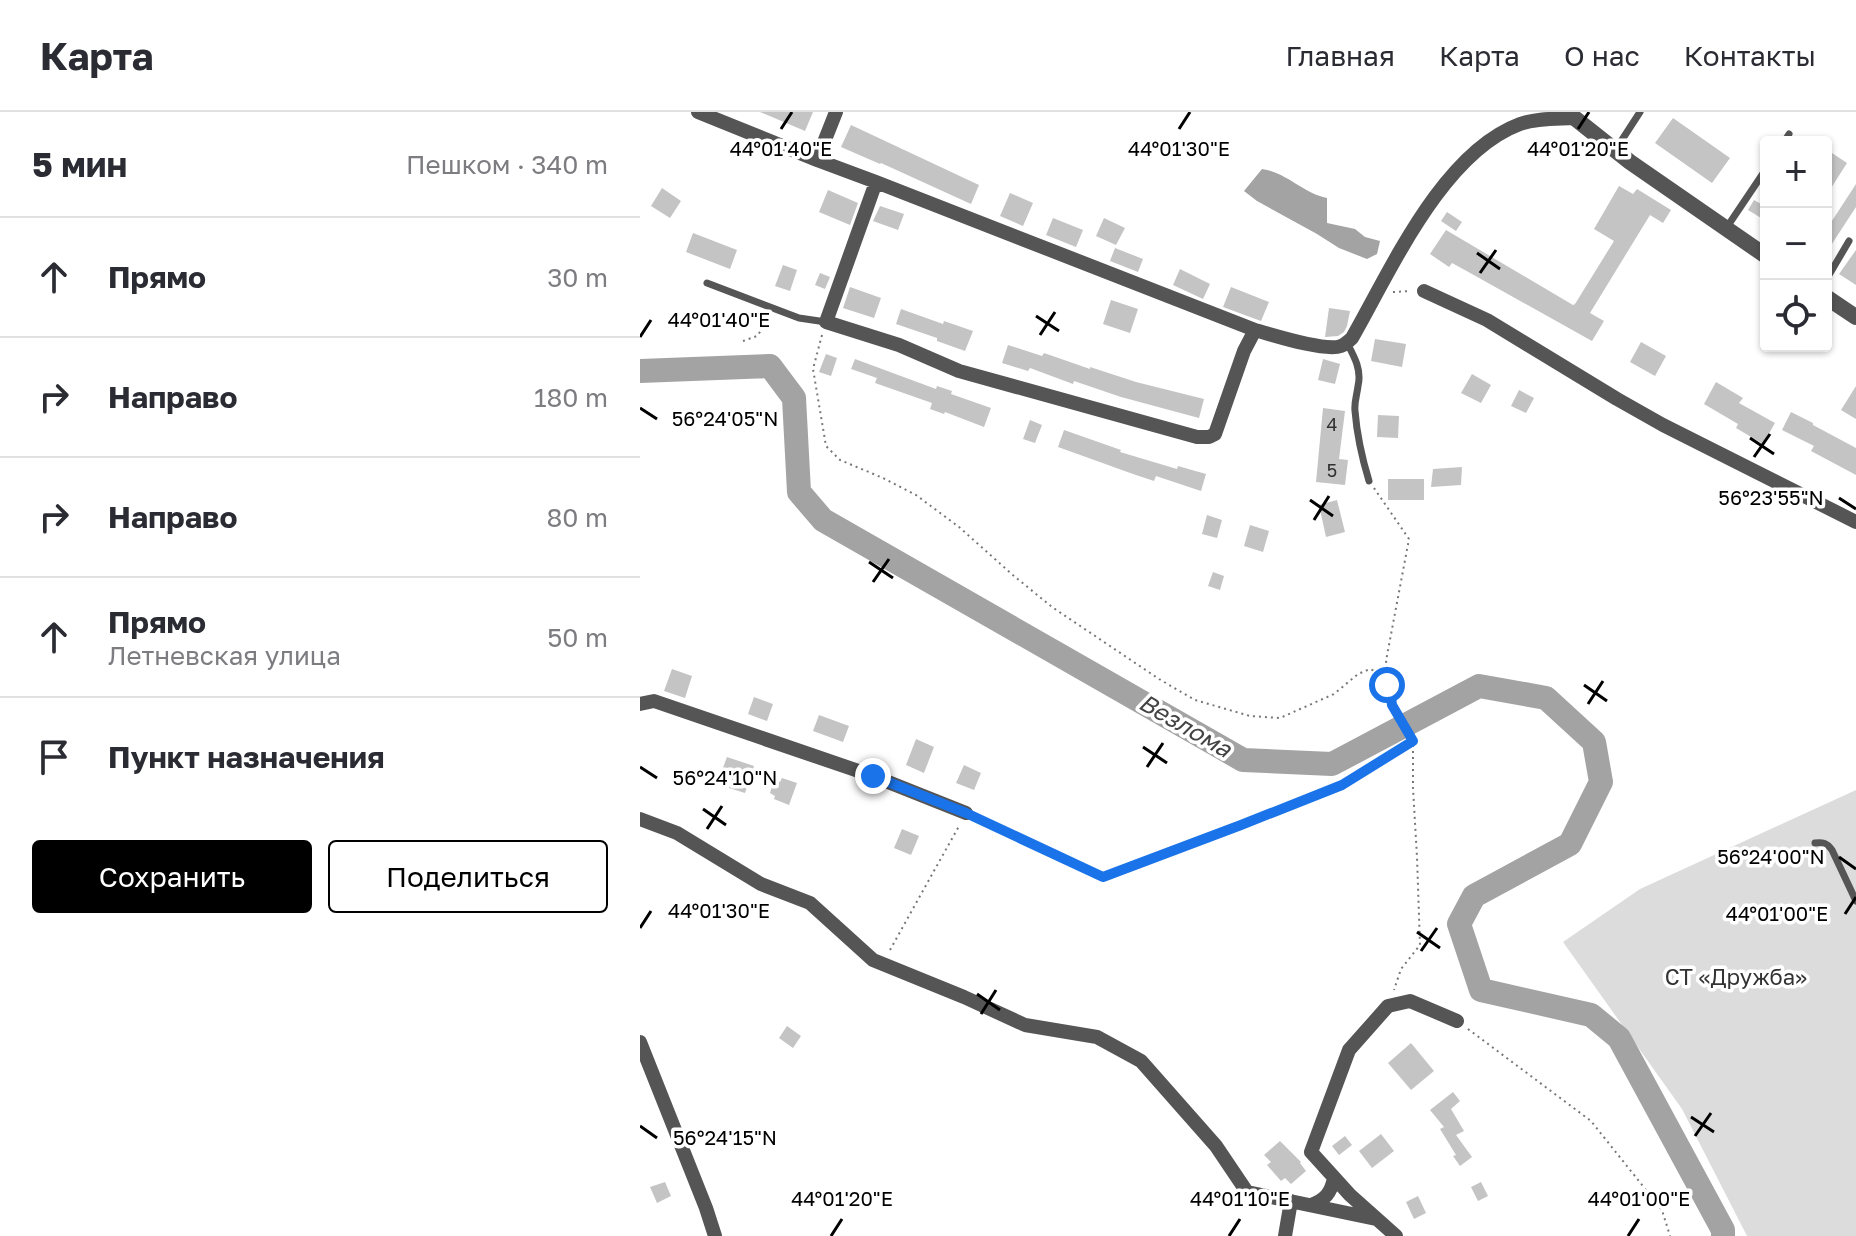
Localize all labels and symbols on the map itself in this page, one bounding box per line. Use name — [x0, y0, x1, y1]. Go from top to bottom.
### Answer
text: 44°01'40"E — [730, 136, 832, 160]
text: 44°01'30"E — [1128, 136, 1230, 160]
text: 44°01'20"E — [1527, 136, 1629, 160]
text: 44°01'40"E — [668, 307, 770, 331]
text: 56°24'05"N — [672, 406, 778, 430]
house number: 4 — [1327, 413, 1338, 435]
house number: 5 — [1327, 459, 1337, 481]
text: 56°23'55"N — [1718, 485, 1824, 509]
route start — [1369, 667, 1405, 703]
water label: Везлома — [1134, 687, 1238, 763]
route end — [855, 758, 891, 794]
text: 56°24'10"N — [673, 765, 777, 789]
text: 56°24'00"N — [1717, 844, 1825, 868]
text: 44°01'30"E — [668, 898, 770, 922]
text: 44°01'00"E — [1726, 901, 1828, 925]
park label: СТ «Дружба» — [1665, 963, 1807, 990]
text: 56°24'15"N — [673, 1125, 777, 1149]
text: 44°01'20"E — [791, 1186, 893, 1210]
text: 44°01'10"E — [1190, 1186, 1290, 1210]
text: 44°01'00"E — [1588, 1186, 1690, 1210]

